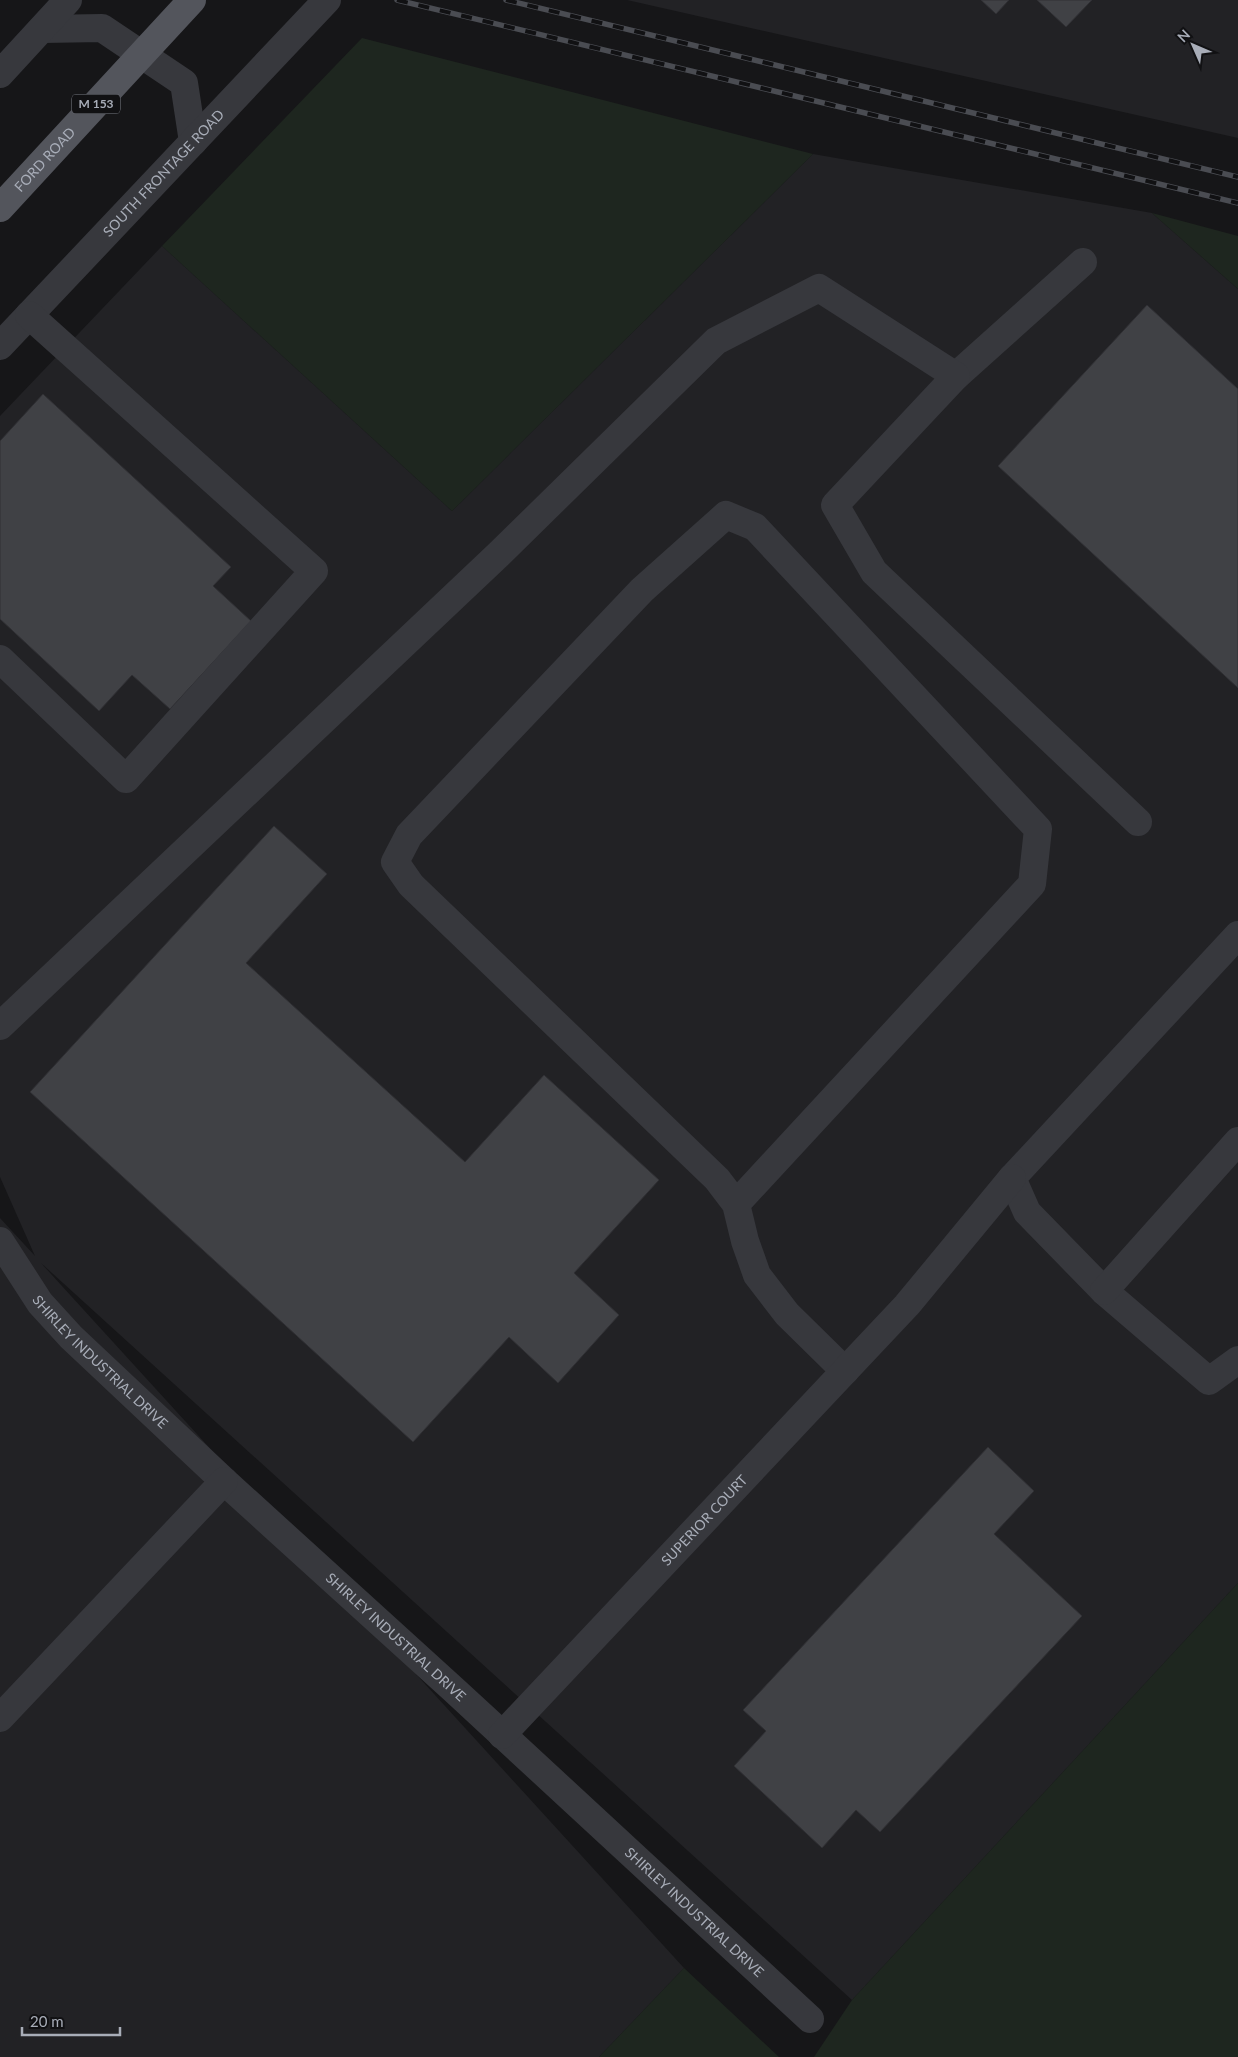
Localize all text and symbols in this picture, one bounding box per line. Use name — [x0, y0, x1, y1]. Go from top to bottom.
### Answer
north arrow — [1168, 20, 1218, 70]
text: N — [1174, 26, 1193, 45]
road number: M 153 — [72, 95, 120, 114]
street label: SOUTH FRONTAGE ROAD — [99, 106, 227, 240]
street label: FORD ROAD — [10, 123, 78, 195]
street label: SHIRLEY INDUSTRIAL DRIVE — [29, 1292, 172, 1432]
street label: SUPERIOR COURT — [657, 1471, 751, 1569]
street label: SHIRLEY INDUSTRIAL DRIVE — [323, 1569, 470, 1705]
street label: SHIRLEY INDUSTRIAL DRIVE — [622, 1843, 768, 1980]
scale bar — [22, 2004, 120, 2036]
text: 20 m — [30, 2012, 64, 2030]

